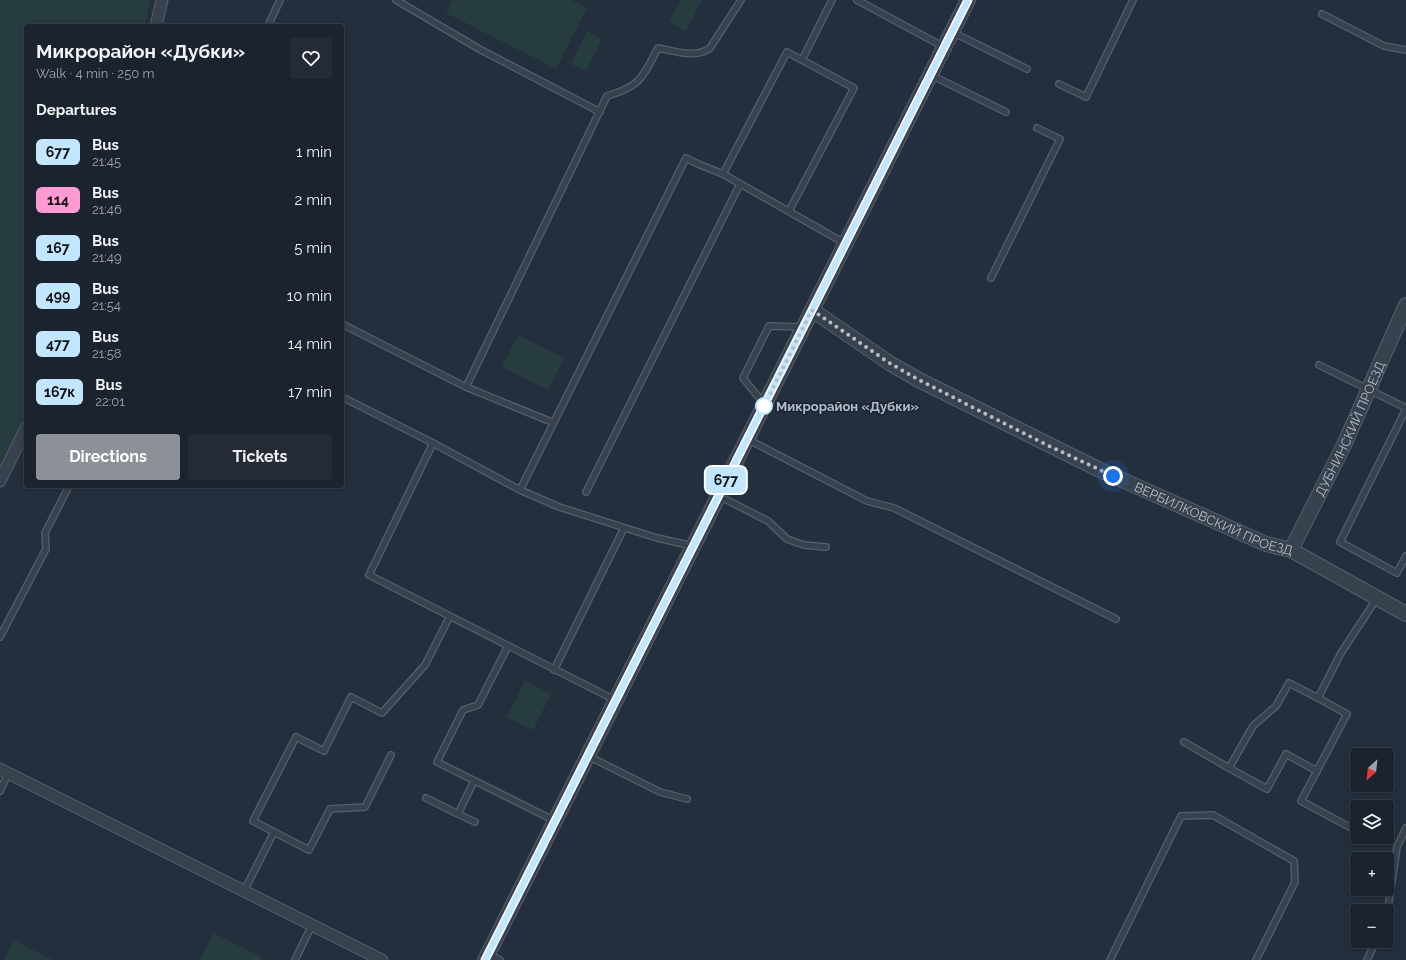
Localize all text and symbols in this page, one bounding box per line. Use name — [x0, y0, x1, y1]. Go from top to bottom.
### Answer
button: heart — [290, 37, 332, 79]
text: Микрорайон «Дубки» — [36, 40, 245, 62]
text: Walk · 4 min · 250 m — [36, 66, 154, 81]
text: Departures — [36, 101, 117, 119]
text: Bus — [92, 136, 119, 154]
text: 1 min — [296, 143, 332, 161]
text: 677 — [46, 144, 70, 160]
text: 21:45 — [92, 154, 121, 169]
text: Bus — [92, 184, 119, 202]
text: 2 min — [295, 191, 332, 209]
text: 114 — [47, 192, 69, 208]
text: 21:46 — [92, 202, 122, 217]
text: Bus — [92, 232, 119, 250]
text: 5 min — [294, 239, 332, 257]
text: 167 — [46, 240, 70, 256]
text: 21:49 — [92, 250, 122, 265]
text: Bus — [92, 280, 119, 298]
text: 10 min — [287, 287, 332, 305]
text: 499 — [46, 288, 70, 304]
text: 21:54 — [92, 298, 121, 313]
text: Bus — [92, 328, 119, 346]
text: 14 min — [288, 335, 332, 353]
text: 477 — [46, 336, 70, 352]
text: 21:58 — [92, 346, 122, 361]
street label: ДУБНИНСКИЙ ПРОЕЗД — [1312, 359, 1388, 499]
text: Bus — [95, 376, 122, 394]
text: 17 min — [288, 383, 332, 401]
text: 167к — [44, 384, 75, 400]
text: 22:01 — [95, 394, 125, 409]
marker: Микрорайон «Дубки» — [755, 397, 773, 415]
place label: Микрорайон «Дубки» — [776, 399, 919, 414]
button: Directions — [36, 434, 180, 480]
button: Tickets — [188, 434, 332, 480]
your location — [1103, 466, 1123, 486]
line badge: 677 — [703, 467, 749, 493]
text: 677 — [714, 472, 738, 488]
street label: ВЕРБИЛКОВСКИЙ ПРОЕЗД — [1132, 479, 1295, 558]
north arrow — [1350, 748, 1394, 792]
map controls — [1350, 748, 1394, 948]
button: layers — [1350, 800, 1394, 844]
button: + — [1350, 852, 1394, 896]
button: − — [1350, 904, 1394, 948]

